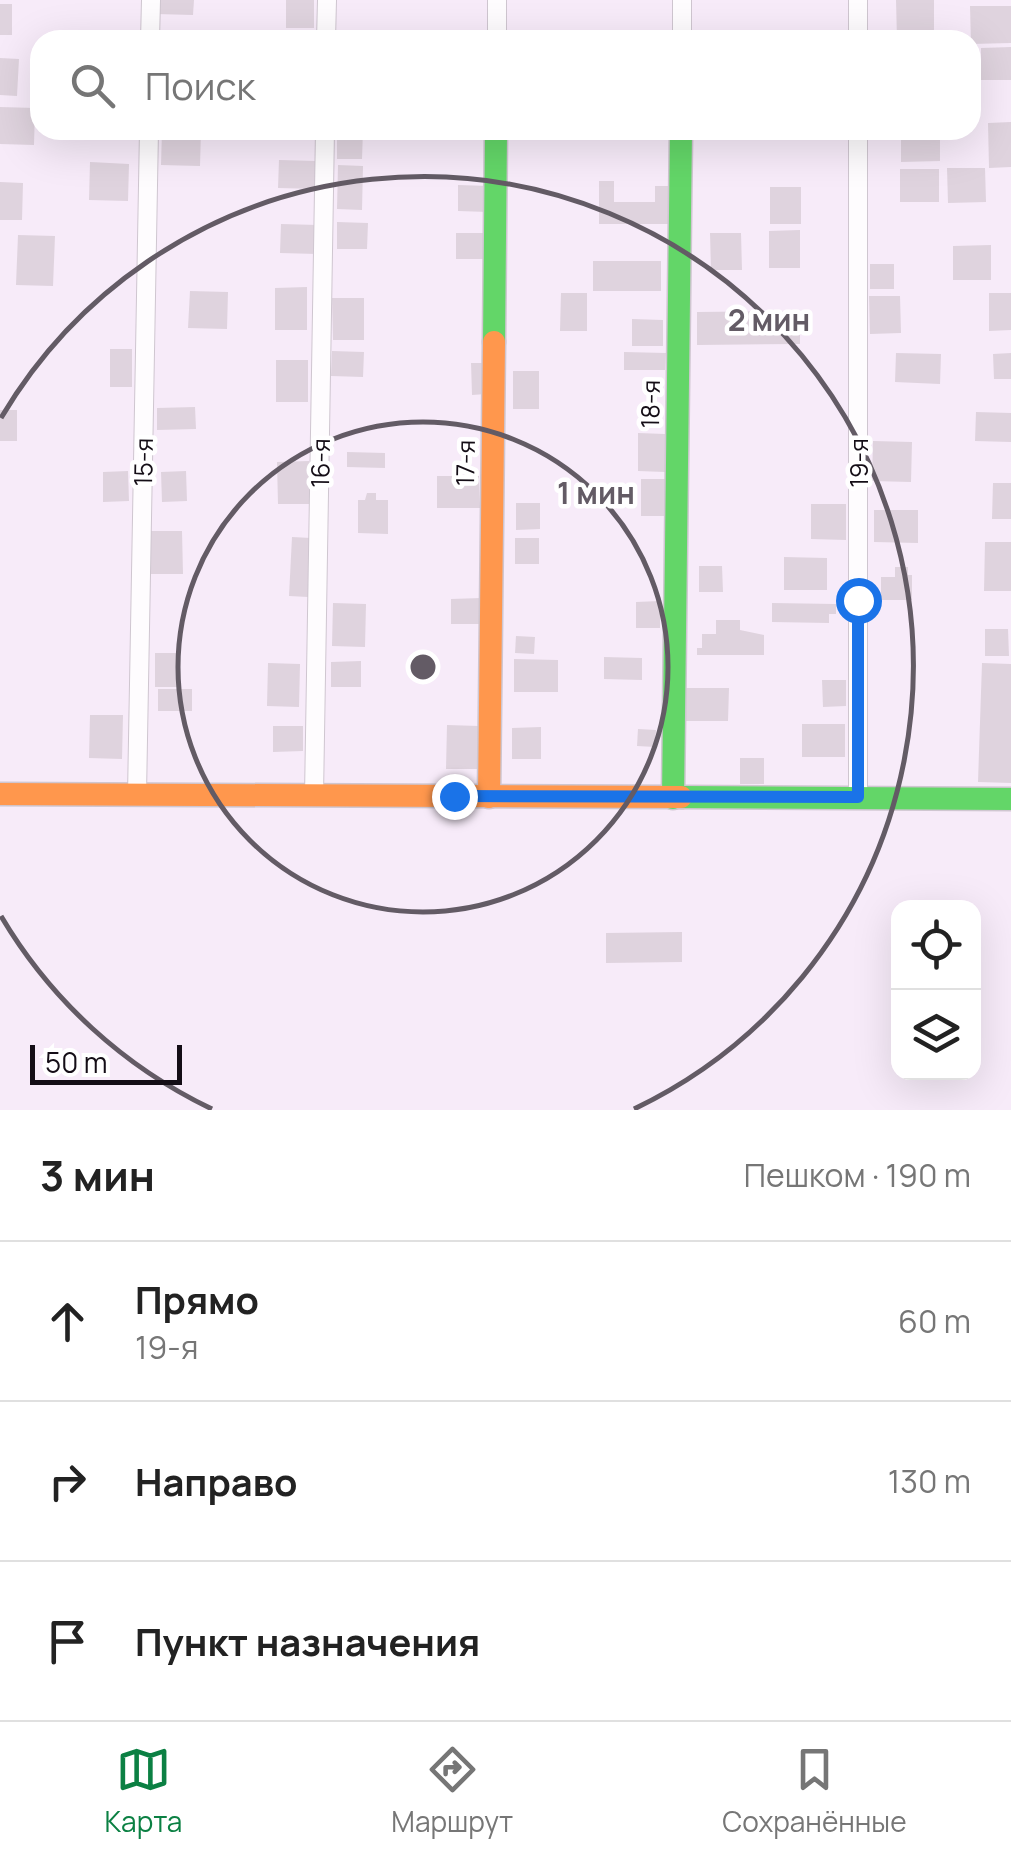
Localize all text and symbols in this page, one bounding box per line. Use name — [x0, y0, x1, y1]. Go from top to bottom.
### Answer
search box — [30, 30, 981, 140]
icon: search — [65, 58, 120, 113]
text: Поиск — [145, 59, 255, 111]
text: 2 мин — [728, 299, 810, 340]
street label: 18-я — [632, 379, 668, 429]
street label: 15-я — [125, 437, 161, 487]
street label: 16-я — [302, 438, 338, 488]
street label: 19-я — [841, 438, 876, 488]
street label: 17-я — [447, 440, 483, 486]
text: 1 мин — [557, 472, 635, 513]
route start — [836, 578, 882, 624]
centre of rings — [405, 649, 441, 685]
route end — [432, 774, 478, 820]
map controls — [891, 900, 981, 1080]
button: locate — [891, 900, 981, 990]
button: layers — [891, 990, 981, 1080]
scale bar — [30, 1040, 182, 1084]
text: 50 m — [45, 1043, 108, 1081]
text: 3 мин — [40, 1146, 155, 1204]
text: Пешком · 190 m — [744, 1153, 971, 1197]
text: Прямо — [135, 1273, 259, 1325]
icon: ahead — [40, 1294, 95, 1349]
text: 60 m — [898, 1299, 971, 1343]
text: 19-я — [135, 1325, 198, 1369]
icon: right — [40, 1454, 95, 1509]
text: Направо — [135, 1455, 297, 1507]
text: 130 m — [888, 1459, 971, 1503]
icon: arrive — [40, 1614, 95, 1669]
text: Пункт назначения — [135, 1615, 480, 1667]
tab: Карта — [104, 1742, 182, 1840]
tab: Маршрут — [391, 1742, 513, 1840]
tab: Сохранённые — [722, 1742, 907, 1840]

